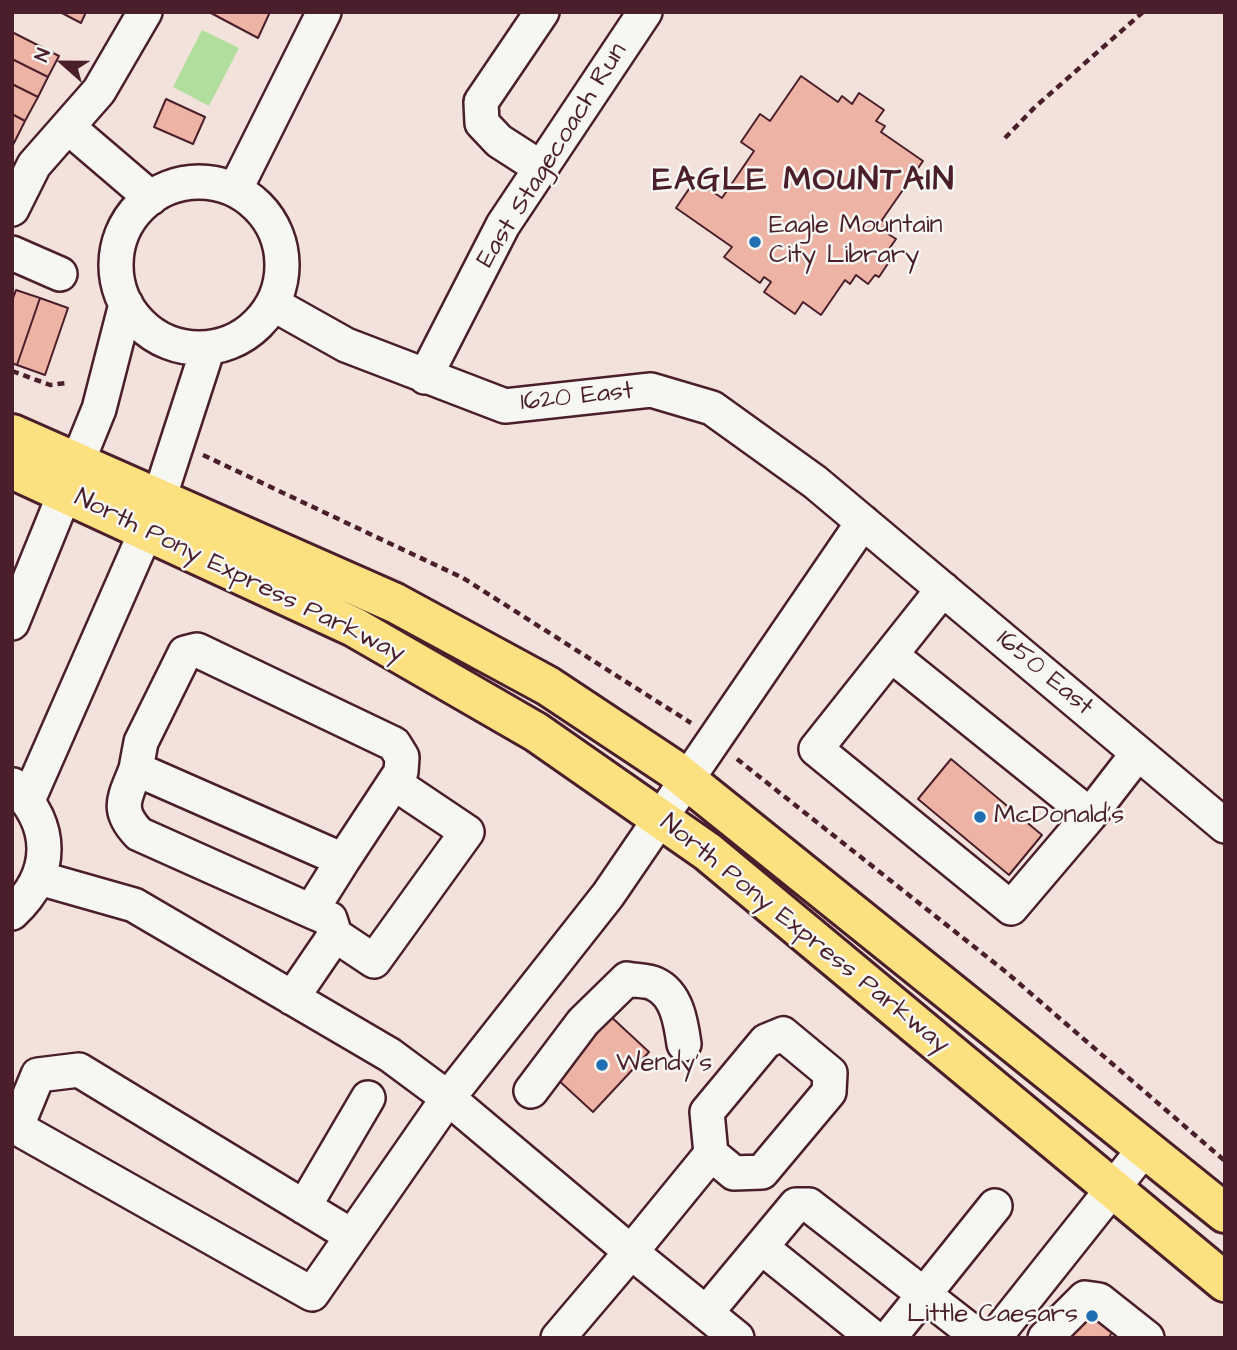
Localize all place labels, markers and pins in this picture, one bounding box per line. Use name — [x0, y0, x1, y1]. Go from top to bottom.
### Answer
place label: Eagle Mountain City Library — [769, 211, 943, 272]
marker: Eagle Mountain City Library — [747, 234, 763, 250]
place label: McDonald's — [994, 801, 1124, 833]
marker: McDonald's — [972, 809, 988, 825]
place label: Wendy's — [616, 1049, 712, 1081]
marker: Wendy's — [594, 1057, 610, 1073]
place label: Little Caesars — [907, 1300, 1078, 1332]
marker: Little Caesars — [1084, 1308, 1100, 1324]

